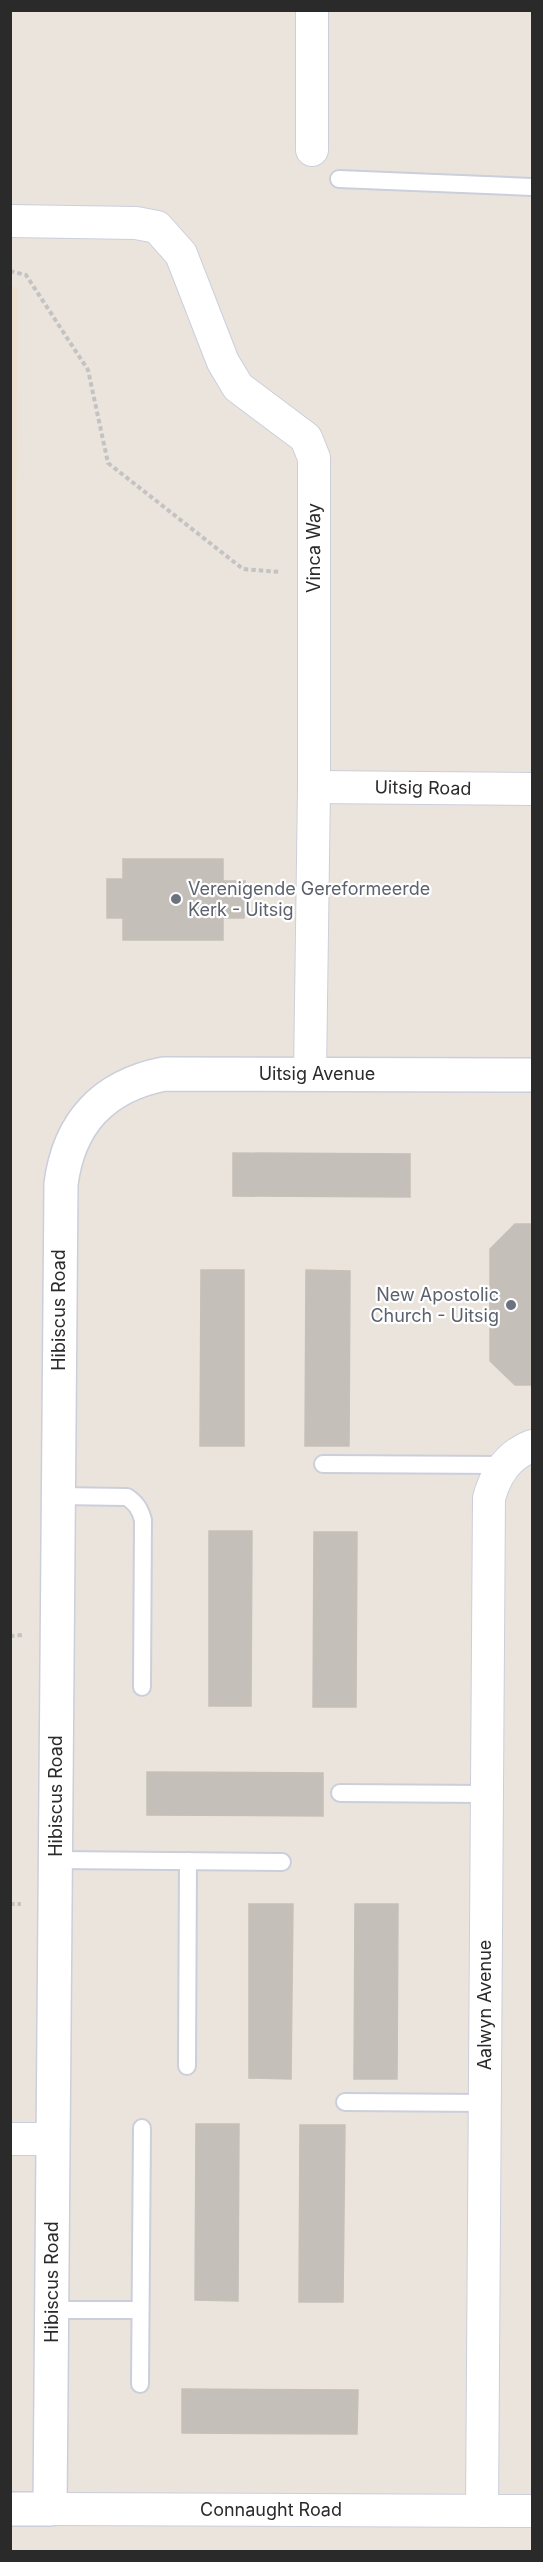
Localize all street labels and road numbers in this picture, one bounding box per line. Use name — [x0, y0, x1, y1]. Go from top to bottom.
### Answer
street label: Vinca Way — [303, 503, 324, 593]
street label: Uitsig Road — [374, 776, 472, 799]
street label: Uitsig Avenue — [259, 1063, 375, 1084]
street label: Hibiscus Road — [48, 1249, 69, 1371]
street label: Hibiscus Road — [45, 1735, 66, 1857]
street label: Aalwyn Avenue — [474, 1940, 495, 2070]
street label: Hibiscus Road — [41, 2221, 62, 2343]
street label: Connaught Road — [200, 2499, 342, 2520]

